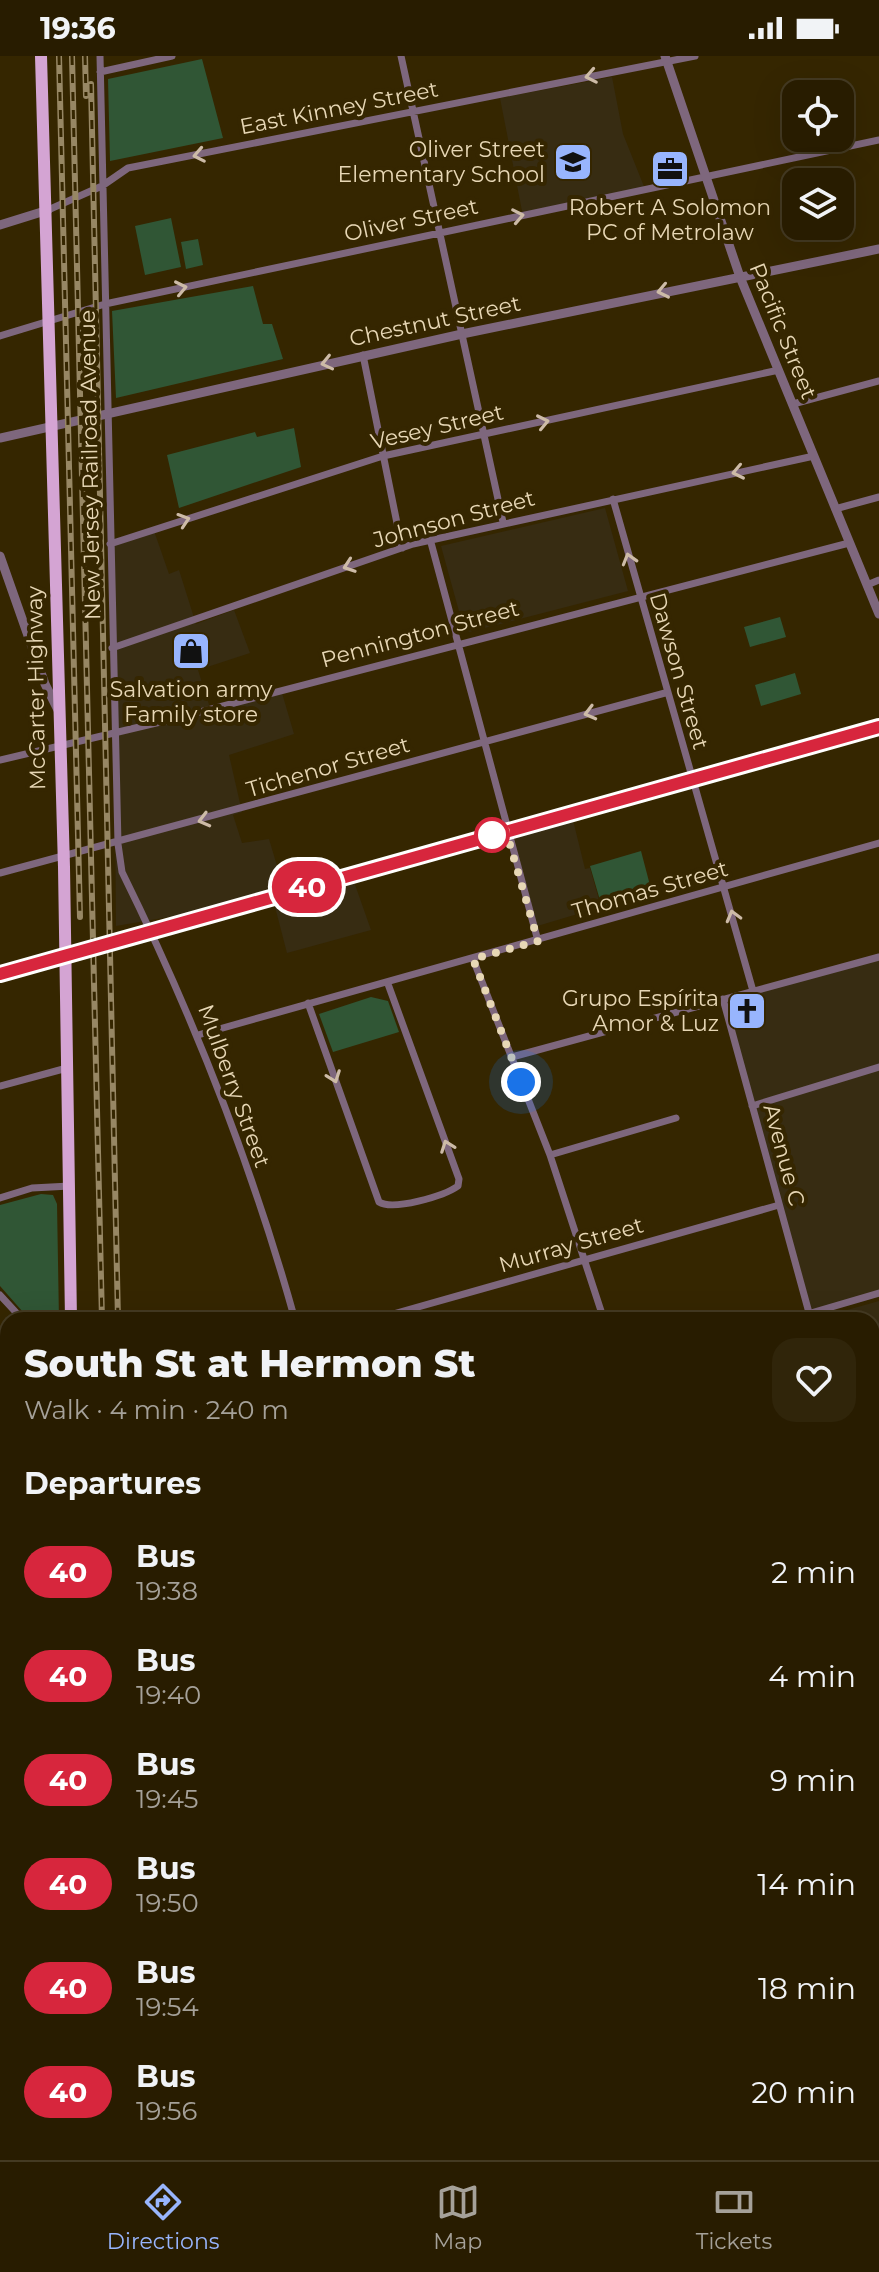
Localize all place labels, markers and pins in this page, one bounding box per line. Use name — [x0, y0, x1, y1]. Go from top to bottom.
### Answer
place label: Oliver Street Elementary School — [338, 136, 545, 188]
school or university icon: Oliver Street Elementary School — [552, 141, 594, 183]
office icon: Robert A Solomon PC of Metrolaw — [649, 148, 691, 190]
place label: Robert A Solomon PC of Metrolaw — [569, 194, 771, 246]
shop icon: Salvation army Family store — [170, 630, 212, 672]
place label: Salvation army Family store — [110, 676, 272, 728]
unlabelled marker — [475, 818, 509, 852]
place label: Grupo Espírita Amor & Luz — [562, 985, 719, 1037]
church icon: Grupo Espírita Amor & Luz — [726, 990, 768, 1032]

